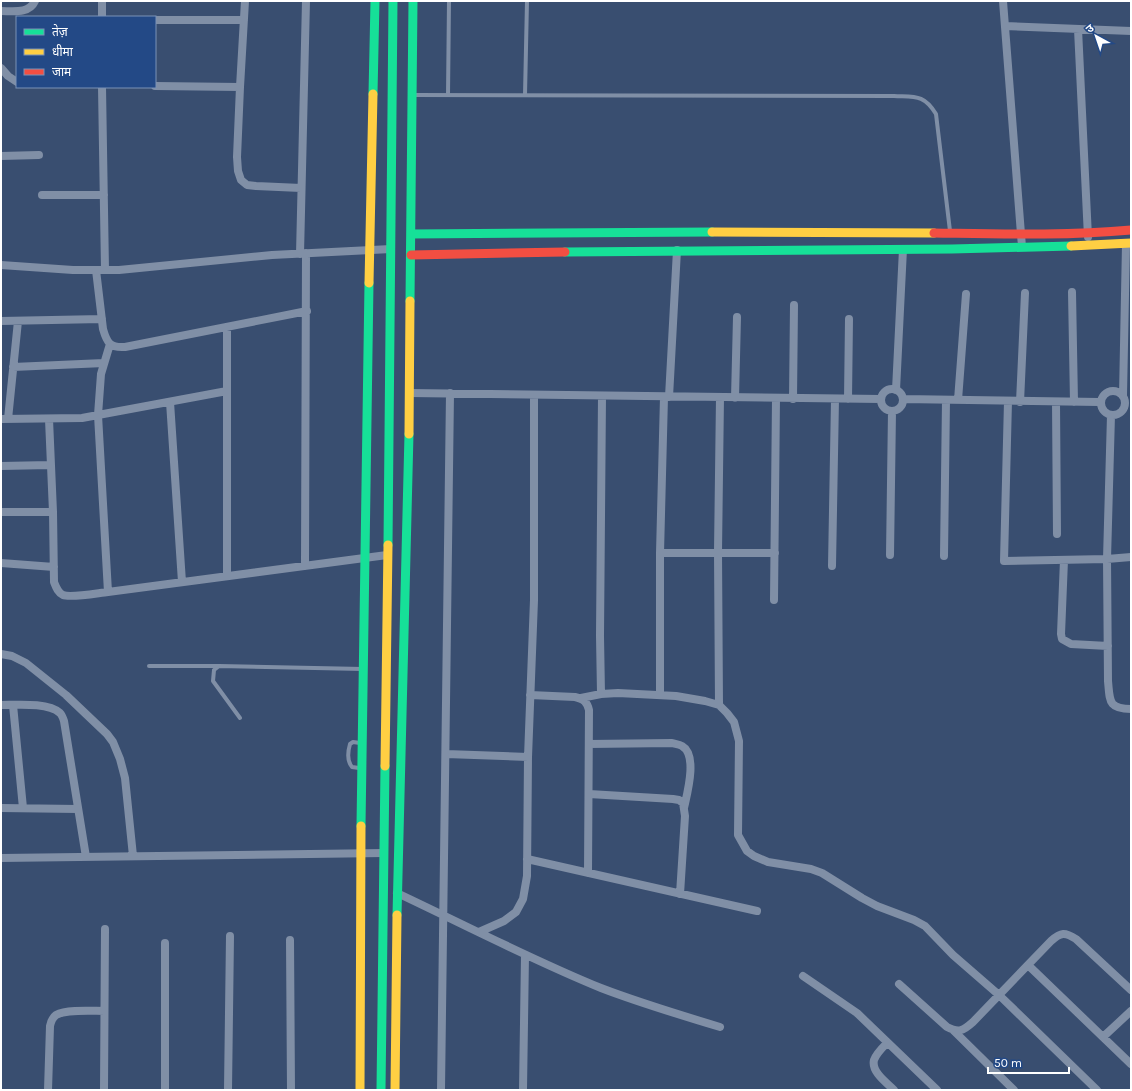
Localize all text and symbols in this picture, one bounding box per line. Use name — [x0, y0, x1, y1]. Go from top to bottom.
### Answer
legend — [16, 16, 156, 88]
north arrow — [1076, 16, 1116, 56]
text: उ — [1083, 21, 1097, 36]
text: तेज़ — [52, 24, 69, 39]
text: धीमा — [52, 44, 74, 59]
text: जाम — [52, 65, 72, 79]
scale bar — [988, 1049, 1069, 1075]
text: 50 m — [994, 1056, 1022, 1070]

